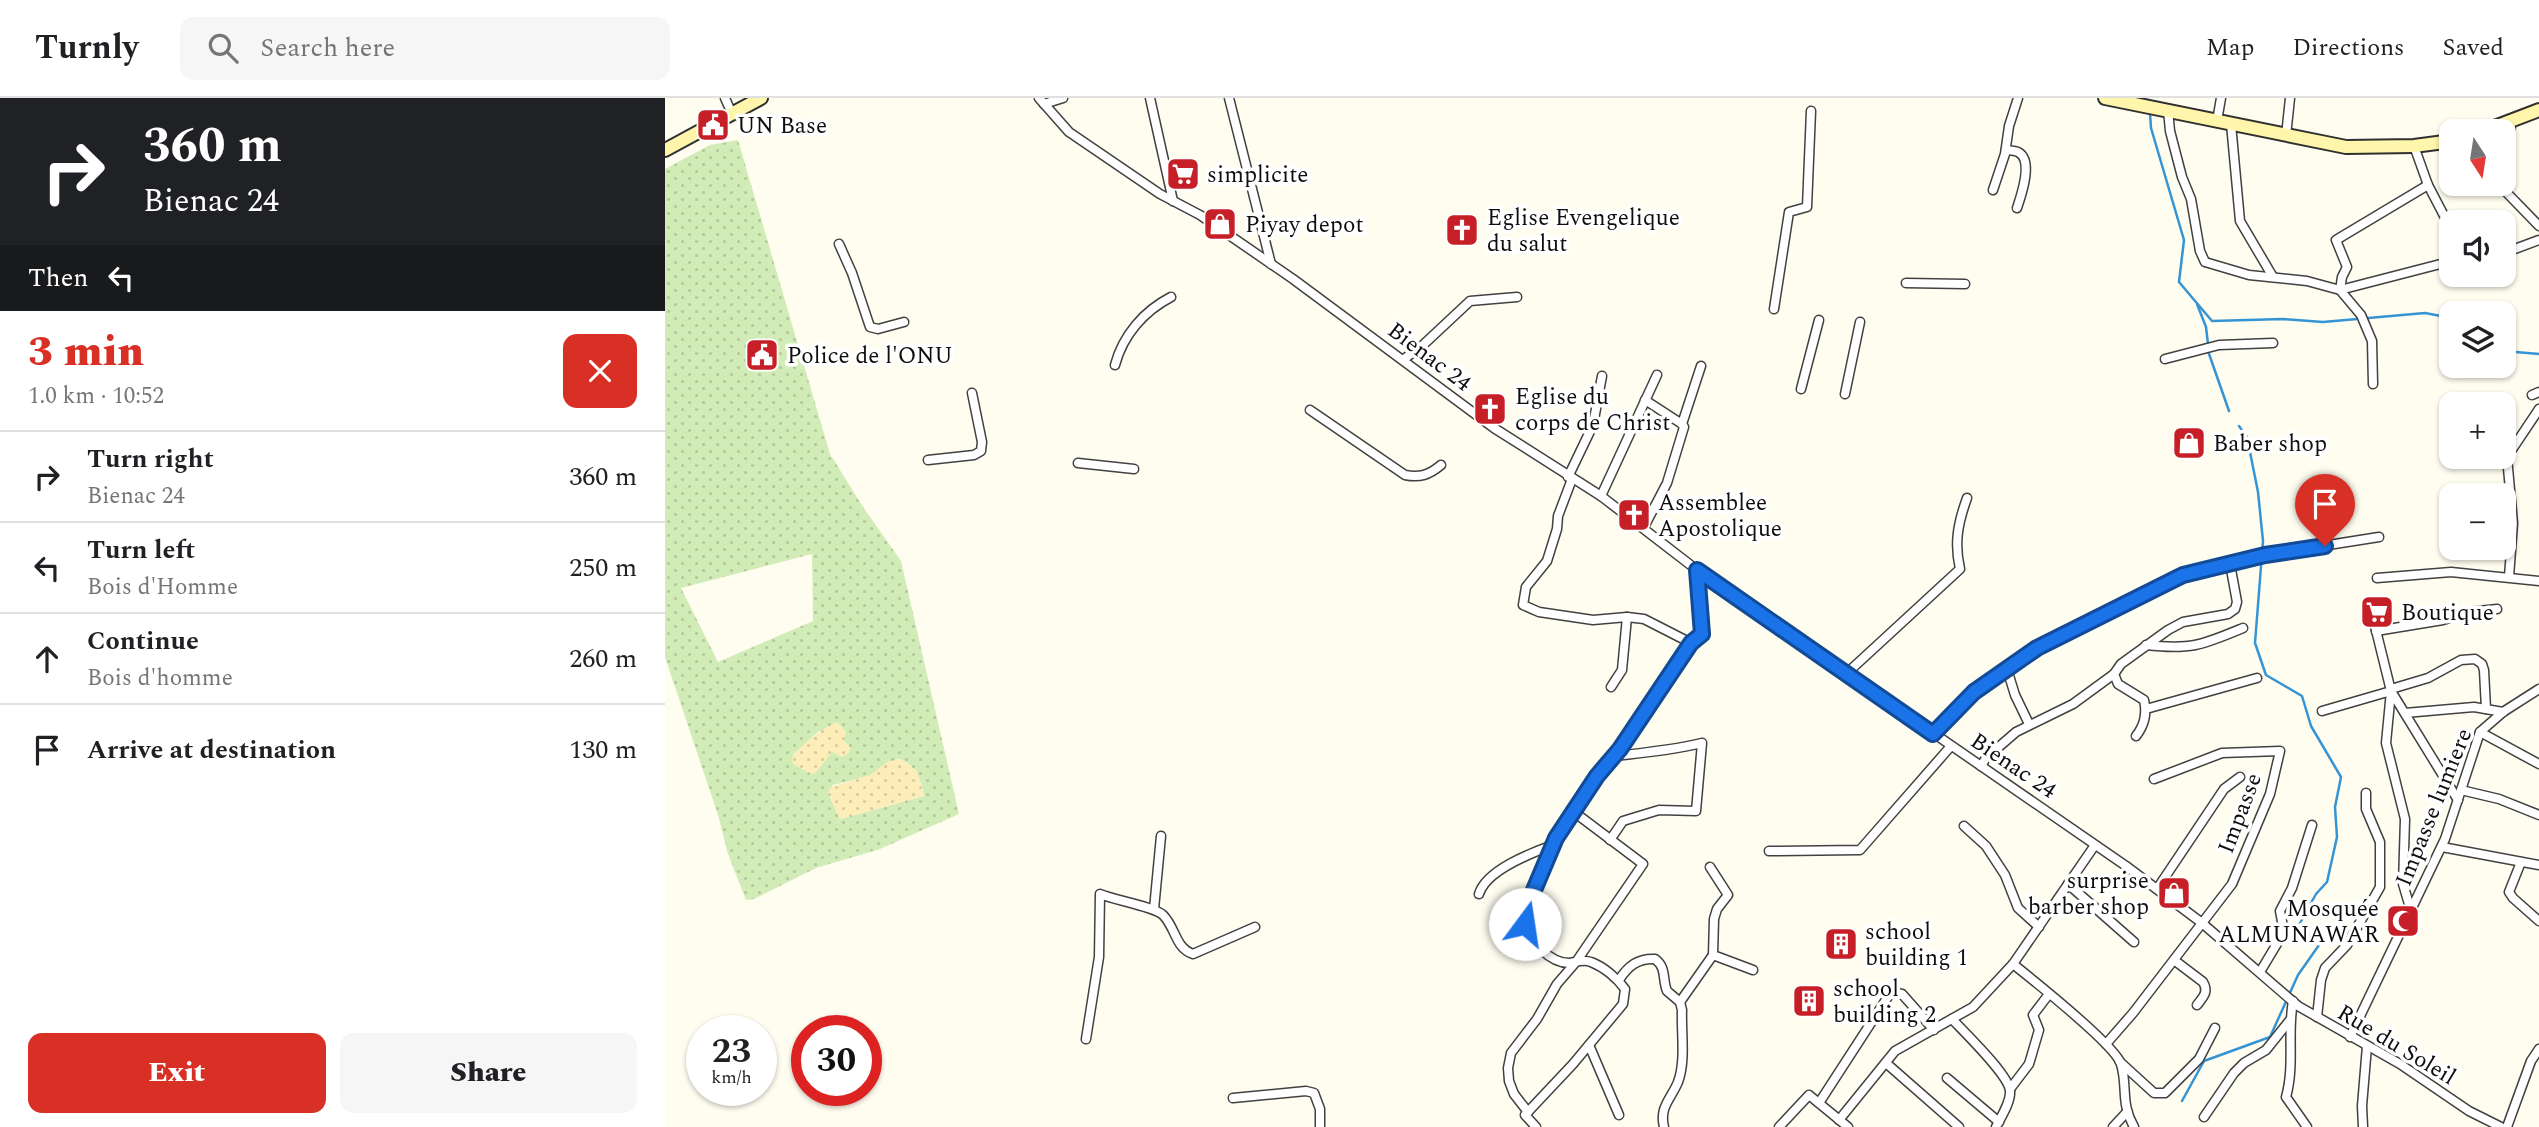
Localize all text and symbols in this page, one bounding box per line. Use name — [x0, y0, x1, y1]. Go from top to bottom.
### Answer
search box — [180, 17, 670, 80]
text: Turnly — [35, 23, 138, 73]
text: Search here — [260, 28, 395, 68]
icon: search — [204, 29, 242, 67]
text: Map — [2206, 30, 2254, 66]
text: Directions — [2292, 30, 2404, 66]
text: Saved — [2442, 30, 2504, 66]
public building icon: UN Base — [694, 106, 732, 144]
text: 360 m — [143, 109, 282, 184]
place label: UN Base — [737, 109, 827, 144]
north arrow — [2439, 119, 2517, 196]
map controls — [2439, 119, 2516, 560]
icon: right — [28, 126, 119, 217]
supermarket icon: simplicite — [1164, 155, 1202, 193]
place label: simplicite — [1207, 158, 1308, 193]
text: Bienac 24 — [143, 177, 279, 226]
place label: Eglise Evengelique du salut — [1487, 201, 1680, 262]
shop icon: Piyay depot — [1201, 205, 1239, 243]
place label: Piyay depot — [1245, 208, 1364, 243]
button: sound — [2439, 210, 2516, 287]
church icon: Eglise Evengelique du salut — [1443, 211, 1481, 249]
text: Then — [28, 258, 88, 298]
icon: left — [102, 259, 140, 297]
button: layers — [2439, 301, 2516, 378]
street label: Bienac 24 — [1380, 314, 1479, 401]
text: 3 min — [28, 321, 144, 384]
button: close — [563, 334, 637, 408]
public building icon: Police de l'ONU — [743, 336, 781, 374]
place label: Police de l'ONU — [787, 339, 953, 374]
text: 1.0 km · 10:52 — [28, 379, 164, 414]
place label: Eglise du corps de Christ — [1515, 380, 1670, 441]
church icon: Eglise du corps de Christ — [1471, 390, 1509, 428]
button: + — [2439, 392, 2516, 469]
shop icon: Baber shop — [2170, 424, 2208, 462]
place label: Baber shop — [2213, 427, 2327, 462]
text: Turn right — [87, 439, 214, 479]
text: 360 m — [569, 457, 637, 497]
icon: right — [28, 458, 66, 496]
pin — [2295, 474, 2355, 546]
text: Bienac 24 — [87, 479, 185, 514]
button: − — [2439, 483, 2516, 560]
icon: arrive — [2306, 485, 2344, 523]
place label: Assemblee Apostolique — [1658, 486, 1782, 547]
church icon: Assemblee Apostolique — [1615, 496, 1653, 534]
text: Turn left — [87, 530, 195, 570]
text: 250 m — [569, 548, 637, 588]
icon: left — [28, 549, 66, 587]
text: Bois d'Homme — [87, 570, 238, 605]
supermarket icon: Boutique — [2358, 593, 2396, 631]
place label: Boutique — [2401, 596, 2494, 631]
text: Continue — [87, 621, 199, 661]
text: 260 m — [569, 639, 637, 679]
icon: ahead — [28, 640, 66, 678]
text: Bois d'homme — [87, 661, 233, 696]
street label: Impasse lumiere — [2387, 723, 2482, 892]
street label: Bienac 24 — [1963, 724, 2064, 808]
text: Arrive at destination — [87, 730, 336, 770]
text: 130 m — [569, 730, 637, 770]
icon: arrive — [28, 731, 66, 769]
street label: Impasse — [2209, 768, 2272, 859]
place label: surprise barber shop — [2028, 864, 2149, 925]
shop icon: surprise barber shop — [2155, 874, 2193, 912]
position arrow — [1488, 887, 1562, 961]
place label: Mosquée ALMUNAWAR — [2218, 892, 2380, 953]
mosque icon: Mosquée ALMUNAWAR — [2384, 902, 2422, 940]
place label: school building 1 — [1865, 915, 1968, 976]
building icon: school building 1 — [1822, 925, 1860, 963]
place label: school building 2 — [1833, 972, 1936, 1033]
building icon: school building 2 — [1790, 982, 1828, 1020]
street label: Rue du Soleil — [2330, 996, 2462, 1095]
speed limit sign: 30 — [791, 1015, 882, 1106]
text: 23 — [712, 1025, 751, 1078]
button: Exit — [28, 1033, 326, 1113]
button: Share — [340, 1033, 637, 1113]
text: km/h — [711, 1064, 752, 1091]

